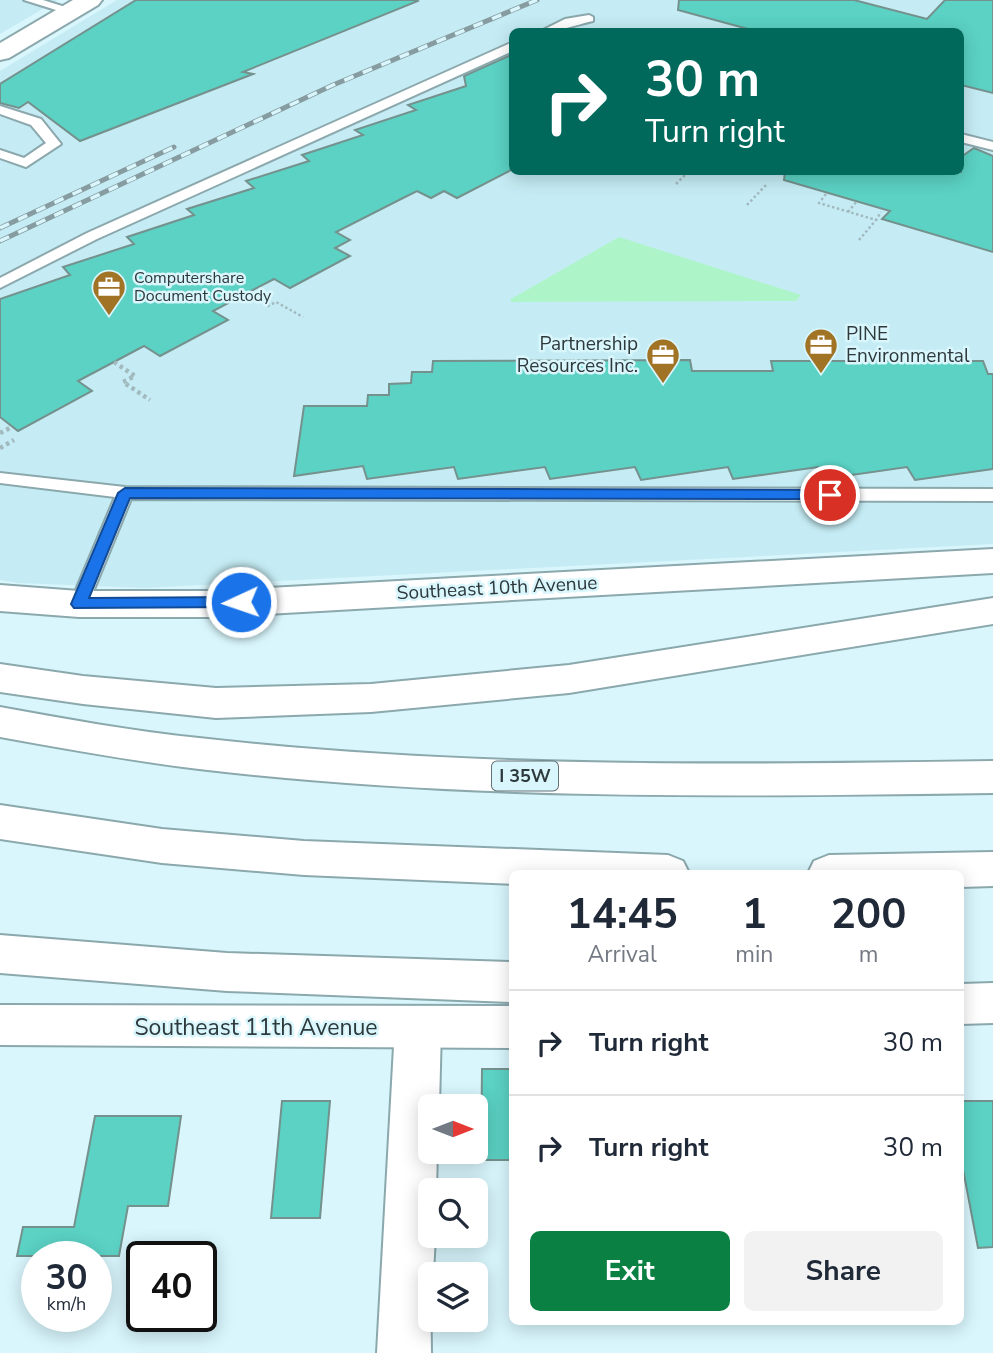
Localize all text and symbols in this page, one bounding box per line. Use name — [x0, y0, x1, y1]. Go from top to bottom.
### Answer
text: 30 m — [645, 46, 760, 113]
icon: right — [530, 56, 621, 147]
text: Turn right — [645, 110, 785, 153]
place label: Computershare Document Custody — [134, 267, 272, 307]
office icon: Computershare Document Custody — [90, 268, 128, 317]
place label: PINE Environmental — [846, 321, 970, 369]
office icon: PINE Environmental — [802, 326, 840, 375]
place label: Partnership Resources Inc. — [517, 331, 638, 379]
office icon: Partnership Resources Inc. — [644, 336, 682, 385]
pin — [800, 465, 860, 525]
icon: arrive — [811, 476, 849, 514]
position arrow — [204, 565, 278, 639]
street label: Southeast 10th Avenue — [396, 570, 598, 606]
road number: I 35W — [492, 762, 558, 790]
text: 14:45 — [567, 886, 678, 943]
text: 1 — [742, 886, 767, 943]
text: 200 — [831, 886, 906, 943]
text: Arrival — [588, 939, 657, 970]
text: min — [735, 939, 773, 970]
text: m — [859, 939, 879, 970]
street label: Southeast 11th Avenue — [134, 1012, 378, 1043]
icon: right — [530, 1024, 568, 1062]
text: Turn right — [589, 1025, 708, 1060]
text: 30 m — [883, 1025, 943, 1060]
north arrow — [418, 1094, 488, 1164]
map controls — [418, 1094, 488, 1332]
icon: right — [530, 1129, 568, 1167]
text: Turn right — [589, 1130, 708, 1165]
text: 30 m — [883, 1130, 943, 1165]
button: search — [418, 1178, 488, 1248]
button: Exit — [530, 1231, 730, 1311]
button: Share — [744, 1231, 943, 1311]
speed limit sign: 40 — [126, 1241, 217, 1332]
text: 30 — [45, 1254, 88, 1301]
button: layers — [418, 1262, 488, 1332]
text: km/h — [47, 1292, 86, 1316]

